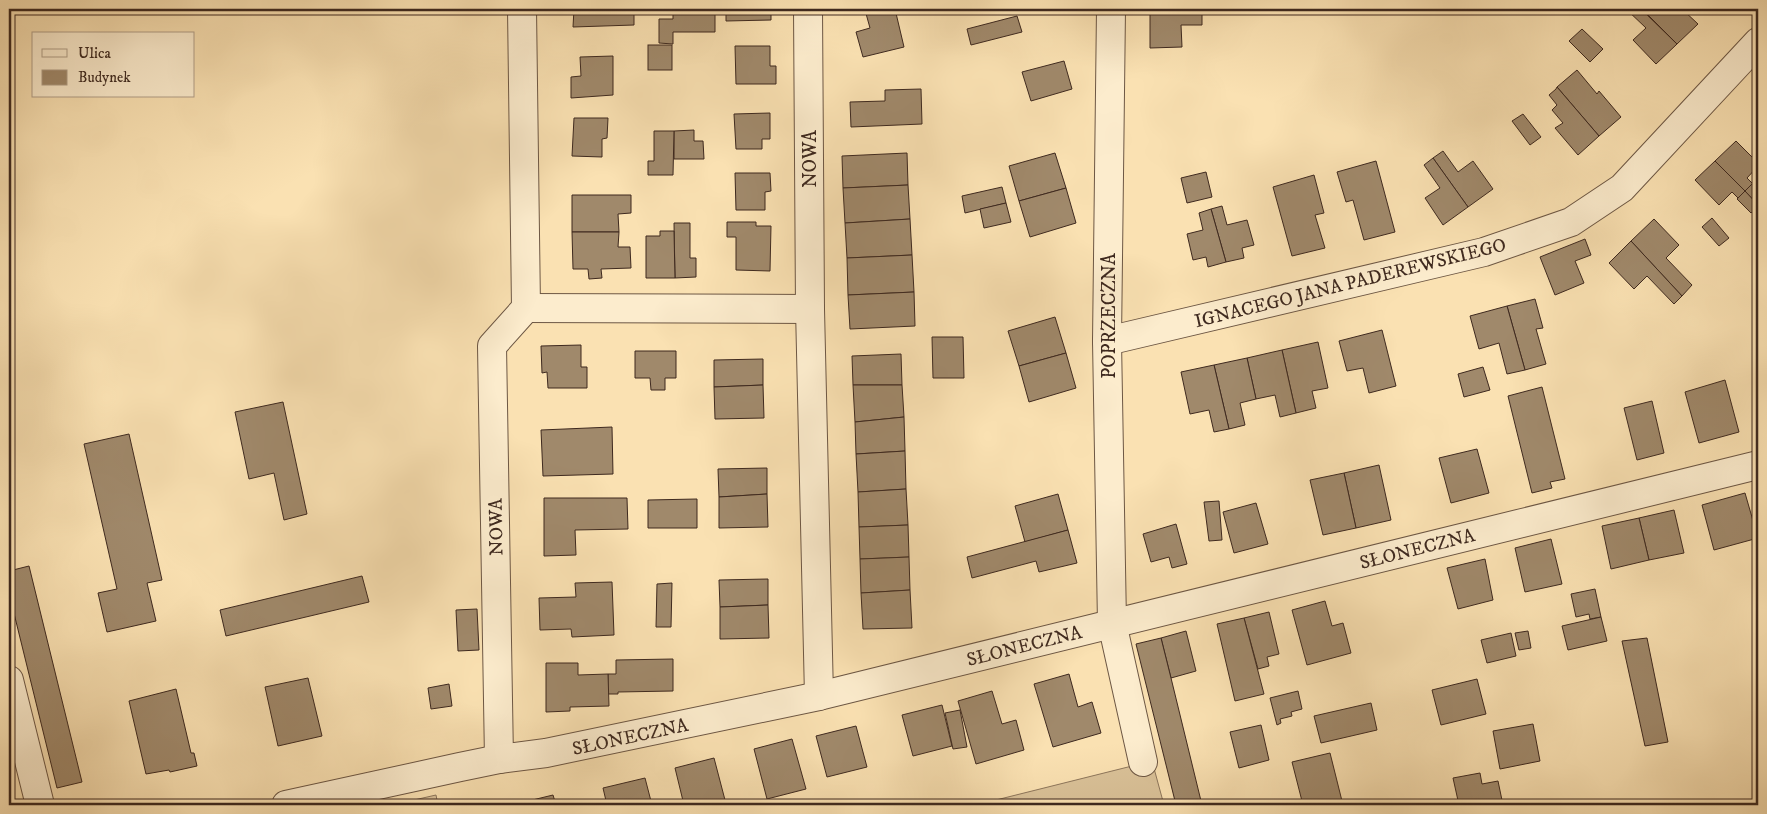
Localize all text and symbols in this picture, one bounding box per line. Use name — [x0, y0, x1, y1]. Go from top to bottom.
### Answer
legend — [32, 32, 195, 98]
text: Ulica — [78, 44, 111, 63]
text: Budynek — [78, 68, 131, 87]
street label: NOWA — [799, 129, 822, 188]
street label: IGNACEGO JANA PADEREWSKIEGO — [1192, 234, 1509, 333]
street label: POPRZECZNA — [1098, 252, 1121, 379]
street label: NOWA — [484, 497, 509, 556]
street label: SŁONECZNA — [1357, 524, 1478, 575]
street label: SŁONECZNA — [964, 621, 1085, 672]
street label: SŁONECZNA — [570, 714, 691, 761]

